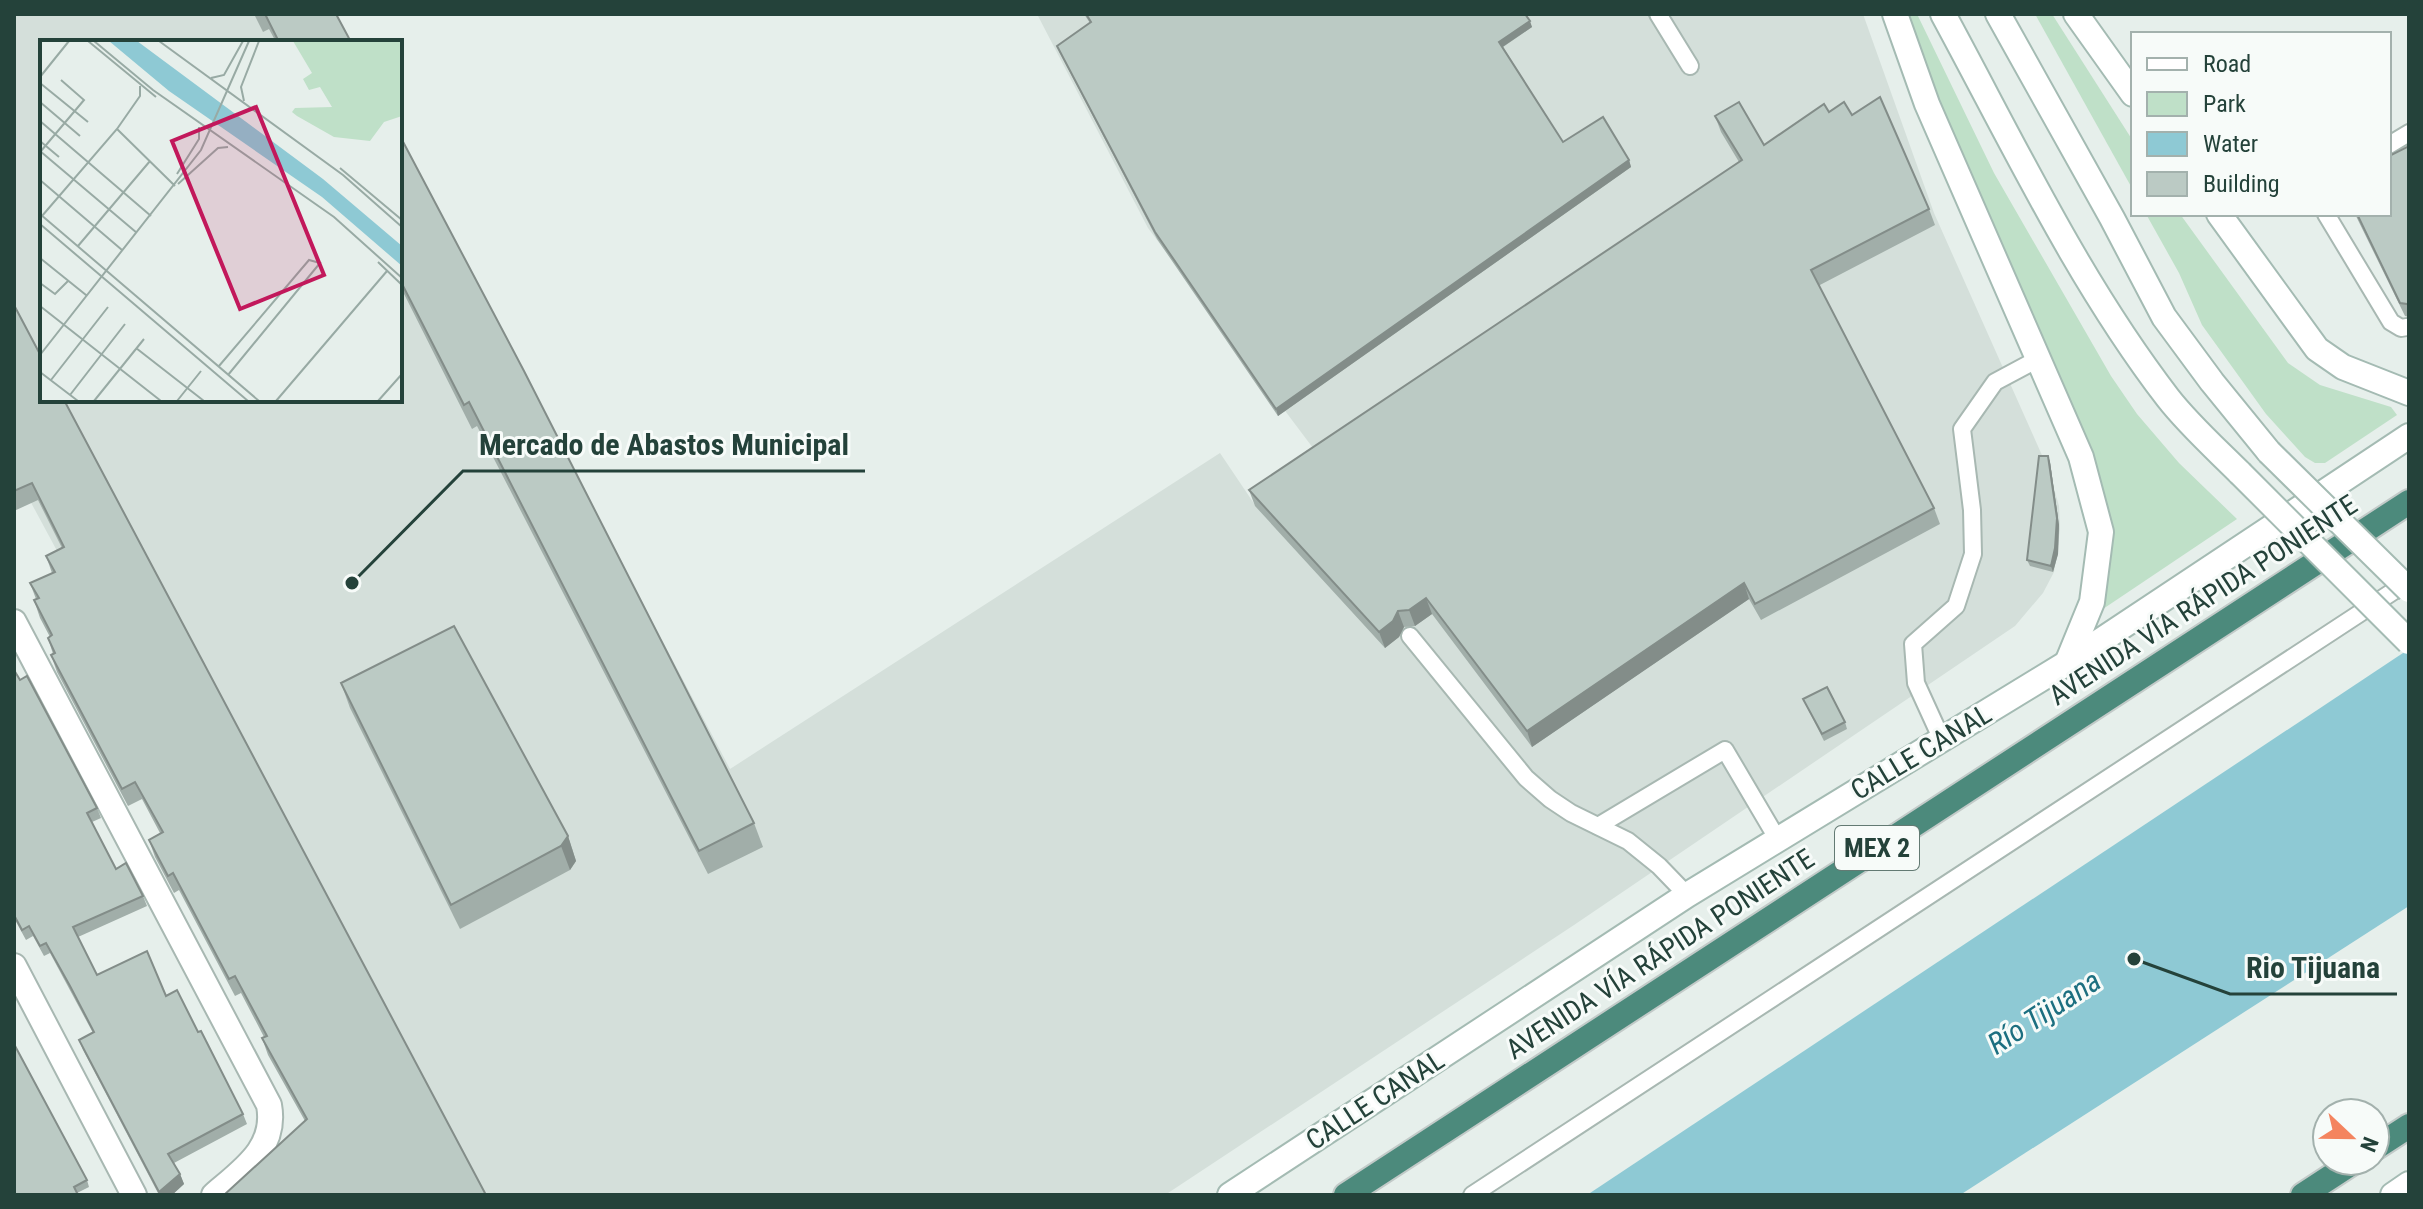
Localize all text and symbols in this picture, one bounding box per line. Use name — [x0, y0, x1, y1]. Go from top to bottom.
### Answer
legend — [2131, 32, 2391, 216]
inset map — [40, 40, 402, 402]
text: Road — [2203, 50, 2251, 78]
text: Park — [2203, 90, 2246, 118]
text: Water — [2203, 130, 2258, 158]
text: Building — [2203, 170, 2280, 198]
callout: Mercado de Abastos Municipal — [463, 417, 865, 471]
text: Mercado de Abastos Municipal — [479, 427, 849, 462]
street label: AVENIDA VÍA RÁPIDA PONIENTE — [2043, 488, 2363, 712]
street label: CALLE CANAL — [1845, 697, 1997, 807]
road number: MEX 2 — [1835, 826, 1919, 870]
street label: AVENIDA VÍA RÁPIDA PONIENTE — [1500, 842, 1820, 1066]
callout: Rio Tijuana — [2230, 940, 2397, 994]
text: Rio Tijuana — [2246, 950, 2380, 985]
water label: Río Tijuana — [1981, 963, 2107, 1061]
street label: CALLE CANAL — [1300, 1043, 1450, 1157]
north arrow — [2311, 1097, 2391, 1177]
text: N — [2355, 1133, 2383, 1155]

